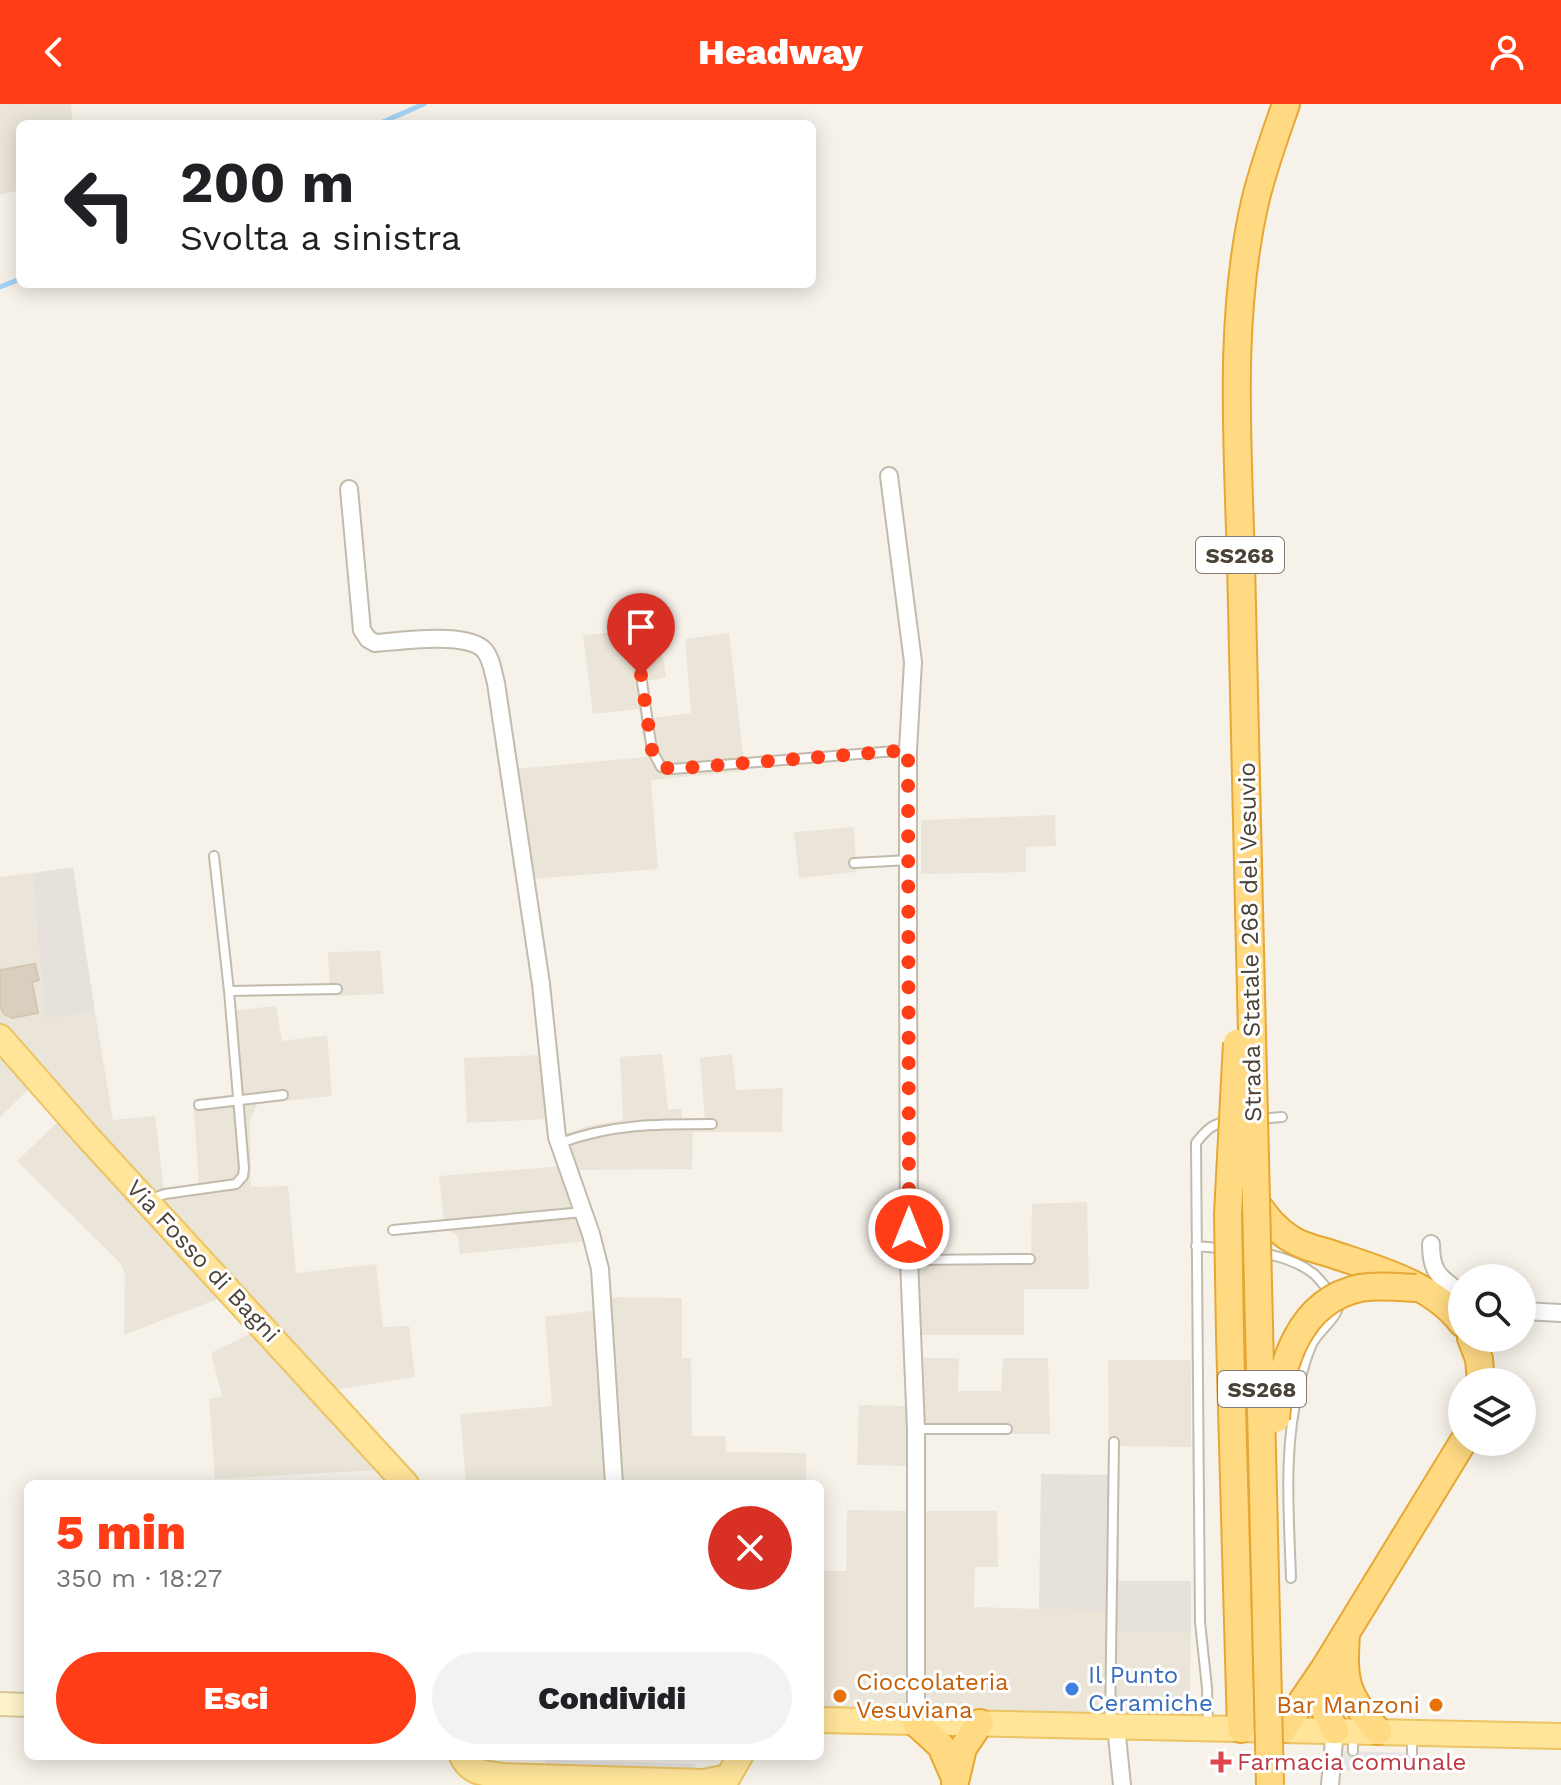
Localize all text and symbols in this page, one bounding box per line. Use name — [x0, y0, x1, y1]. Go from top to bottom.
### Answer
icon: back — [32, 30, 76, 74]
icon: person — [1485, 30, 1529, 74]
text: Headway — [698, 31, 863, 73]
text: 200 m — [180, 150, 354, 216]
icon: left — [48, 152, 152, 256]
text: Svolta a sinistra — [180, 217, 461, 259]
road number: SS268 — [1196, 537, 1284, 573]
pin — [607, 593, 675, 675]
icon: arrive — [619, 605, 663, 649]
street label: Strada Statale 268 del Vesuvio — [1233, 762, 1267, 1122]
street label: Via Fosso di Bagni — [121, 1174, 285, 1348]
position arrow — [867, 1187, 951, 1271]
map controls — [1448, 1264, 1536, 1456]
button: search — [1448, 1264, 1536, 1352]
button: layers — [1448, 1368, 1536, 1456]
road number: SS268 — [1218, 1371, 1306, 1407]
text: 5 min — [56, 1504, 186, 1561]
button: close — [708, 1506, 792, 1590]
text: 350 m · 18:27 — [56, 1563, 222, 1593]
button: Esci — [56, 1652, 416, 1744]
button: Condividi — [432, 1652, 792, 1744]
place label: Il Punto Ceramiche — [1088, 1661, 1213, 1717]
place label: Cioccolateria Vesuviana — [856, 1668, 1009, 1724]
marker: Il Punto Ceramiche — [1063, 1680, 1081, 1698]
marker: Cioccolateria Vesuviana — [831, 1687, 849, 1705]
place label: Bar Manzoni — [1276, 1691, 1420, 1719]
marker: Bar Manzoni — [1427, 1696, 1445, 1714]
place label: Farmacia comunale — [1237, 1748, 1466, 1776]
marker: Farmacia comunale — [1212, 1753, 1230, 1771]

